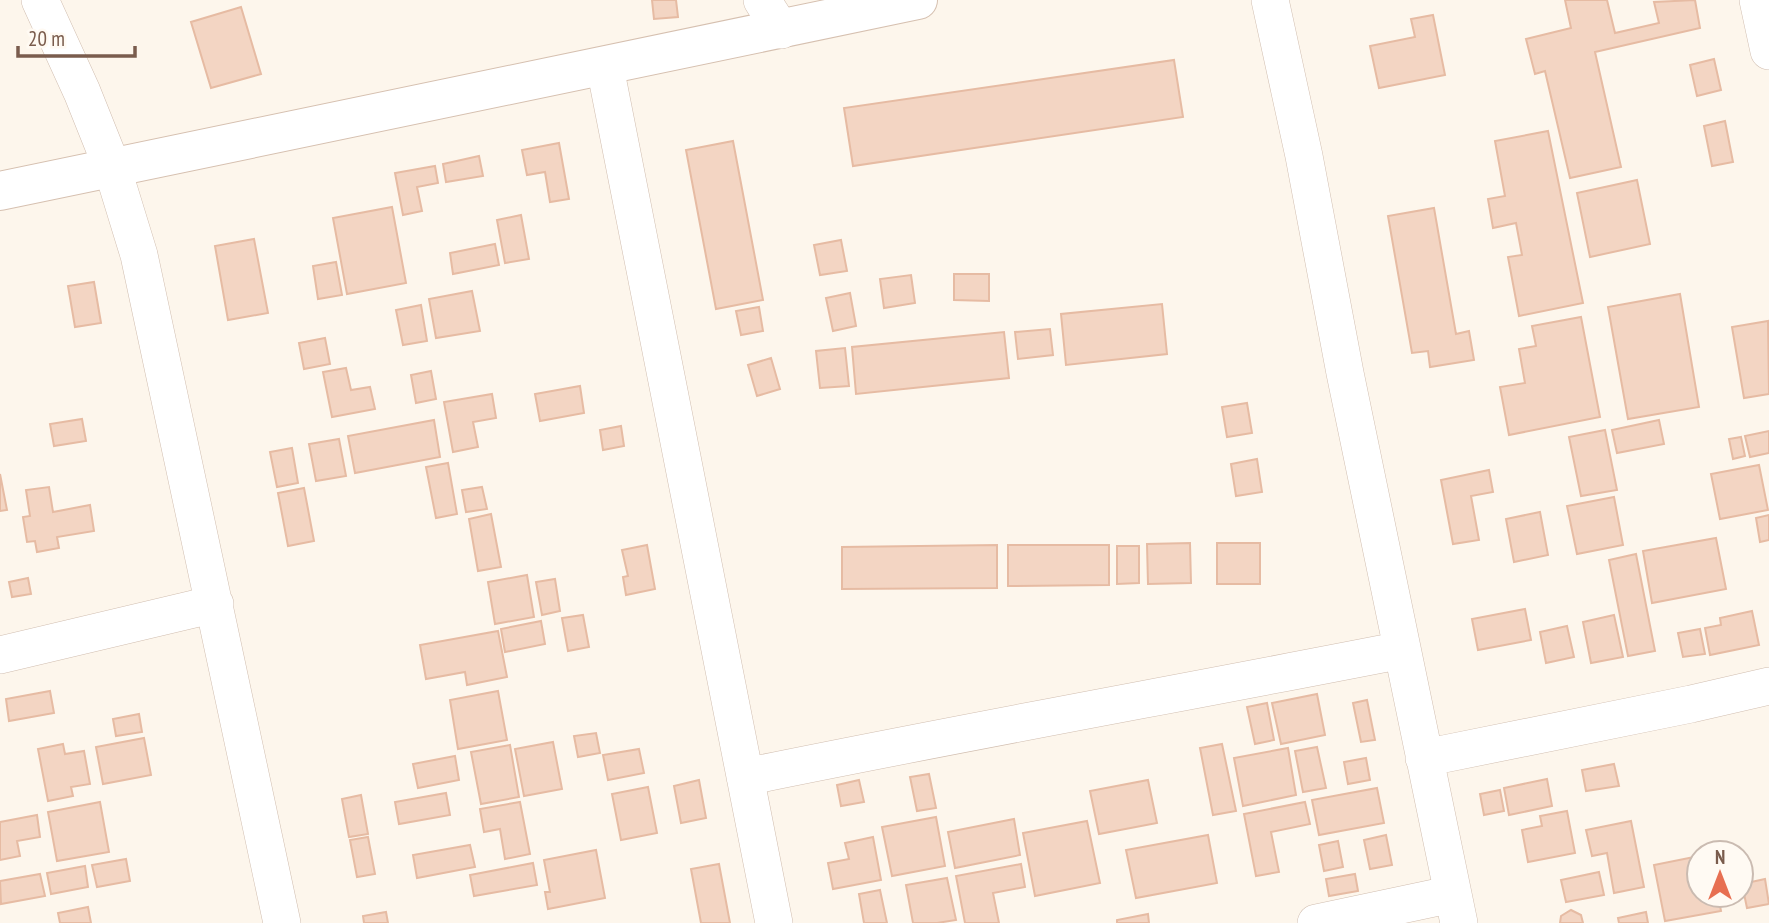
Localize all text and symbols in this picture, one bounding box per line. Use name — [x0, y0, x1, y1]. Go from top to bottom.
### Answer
scale bar — [18, 14, 135, 58]
text: 20 m — [28, 25, 65, 52]
north arrow — [1685, 839, 1755, 909]
text: N — [1715, 845, 1725, 869]

